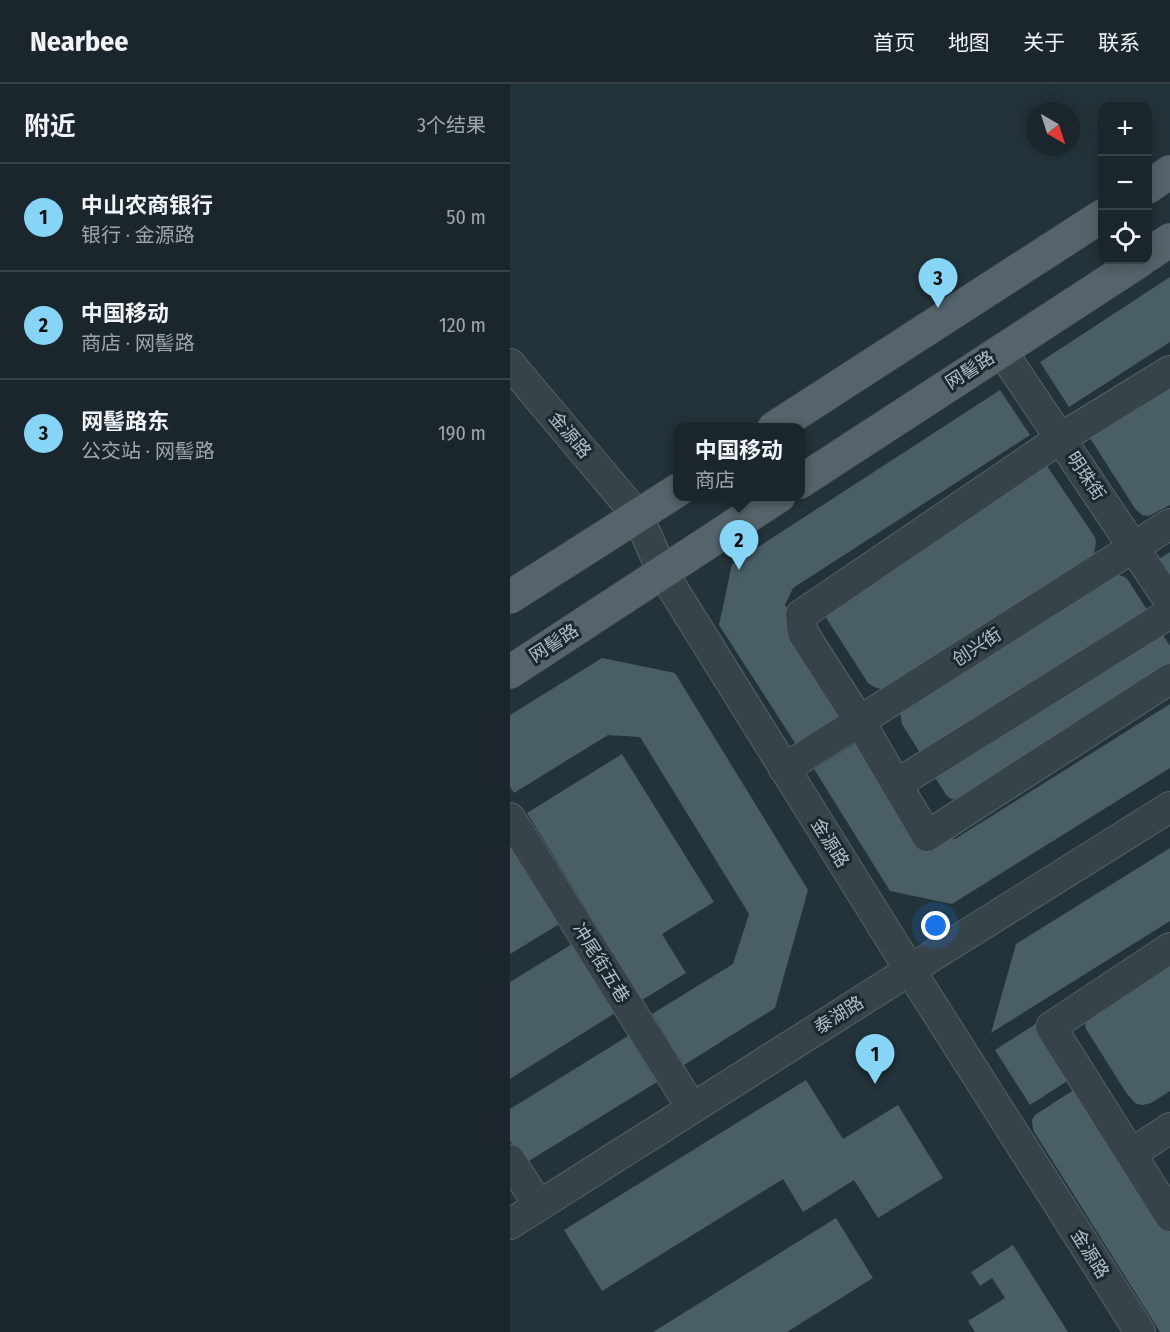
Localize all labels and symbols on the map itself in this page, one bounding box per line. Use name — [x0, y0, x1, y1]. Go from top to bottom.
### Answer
north arrow — [1026, 102, 1080, 156]
pin: 3 — [918, 258, 958, 308]
street label: 网髻路 — [941, 346, 999, 394]
street label: 金源路 — [544, 407, 596, 463]
street label: 明珠街 — [1062, 447, 1110, 505]
pin: 2 — [720, 520, 758, 570]
street label: 网髻路 — [525, 619, 583, 667]
street label: 创兴街 — [948, 623, 1006, 671]
street label: 金源路 — [806, 814, 854, 872]
your location — [921, 911, 950, 940]
street label: 冲尾街五巷 — [568, 919, 634, 1007]
street label: 泰湖路 — [810, 991, 868, 1039]
pin: 1 — [856, 1034, 895, 1084]
street label: 金源路 — [1066, 1225, 1114, 1283]

